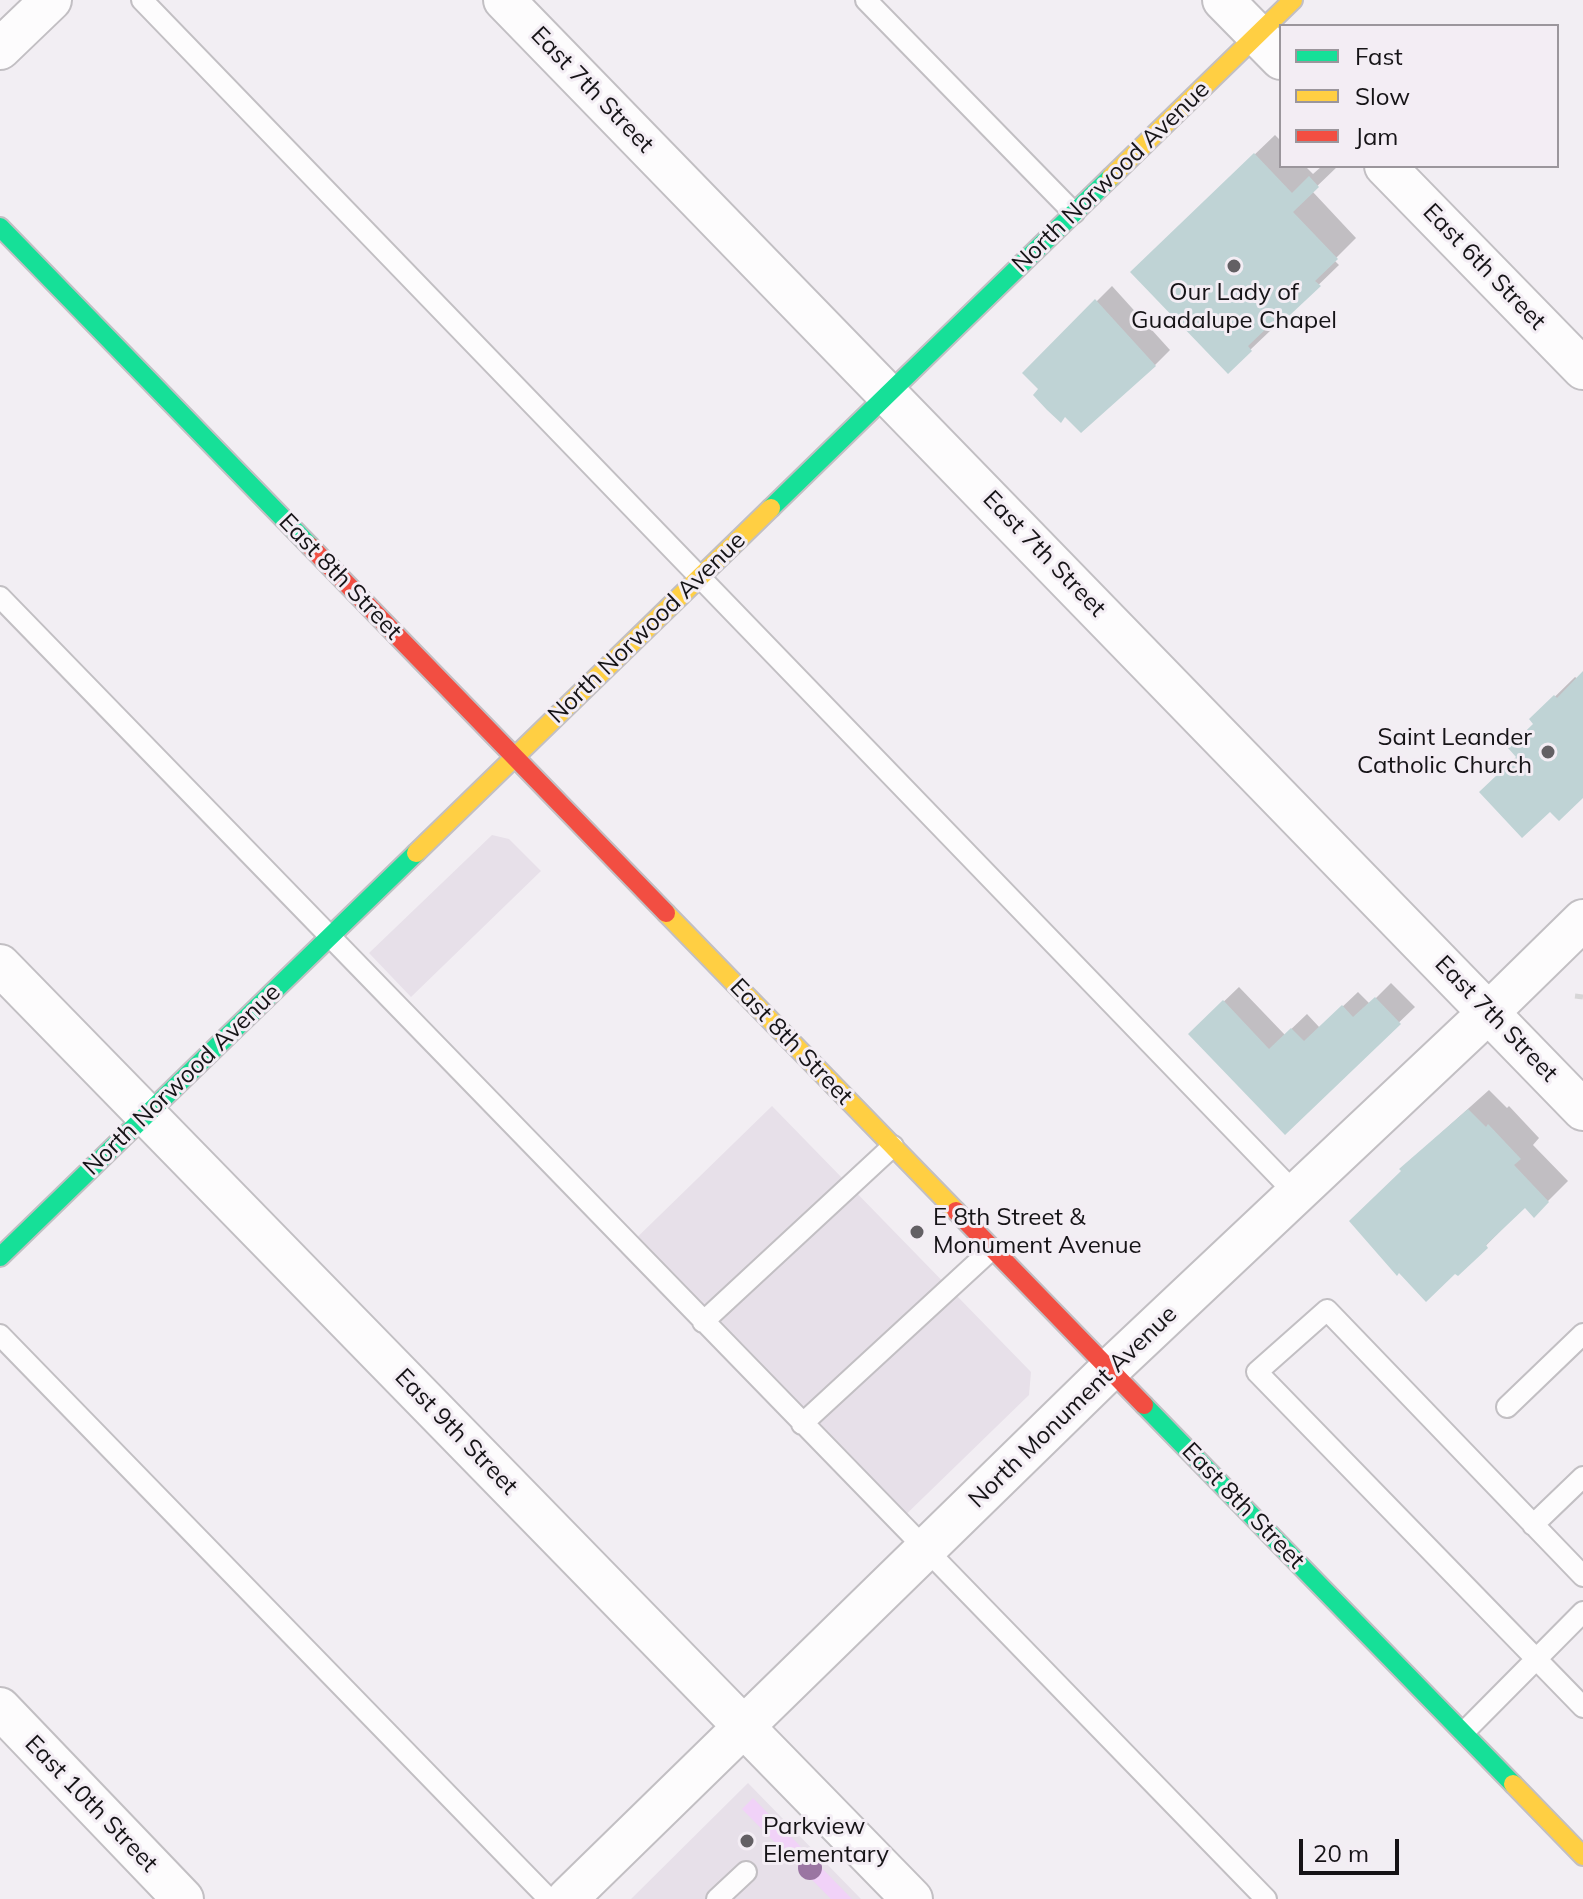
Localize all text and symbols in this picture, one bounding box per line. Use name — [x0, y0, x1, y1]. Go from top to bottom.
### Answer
street label: East 7th Street — [525, 21, 659, 159]
legend — [1279, 24, 1559, 168]
text: Fast — [1355, 41, 1403, 71]
street label: North Norwood Avenue — [1006, 75, 1216, 279]
text: Slow — [1355, 81, 1410, 111]
text: Jam — [1355, 121, 1398, 151]
street label: East 6th Street — [1417, 198, 1551, 336]
marker: Our Lady of Guadalupe Chapel — [1225, 257, 1243, 275]
place label: Our Lady of Guadalupe Chapel — [1131, 279, 1337, 335]
street label: East 7th Street — [977, 485, 1111, 623]
street label: East 8th Street — [273, 508, 407, 646]
street label: North Norwood Avenue — [542, 526, 752, 730]
place label: Saint Leander Catholic Church — [1357, 724, 1532, 780]
marker: Saint Leander Catholic Church — [1539, 743, 1557, 761]
street label: East 7th Street — [1429, 950, 1563, 1088]
street label: East 8th Street — [724, 973, 858, 1111]
street label: North Norwood Avenue — [77, 978, 287, 1182]
place label: E 8th Street & Monument Avenue — [933, 1204, 1142, 1260]
marker: E 8th Street & Monument Avenue — [908, 1223, 926, 1241]
street label: North Monument Avenue — [963, 1300, 1183, 1514]
street label: East 9th Street — [389, 1363, 523, 1501]
street label: East 8th Street — [1176, 1437, 1310, 1575]
street label: East 10th Street — [19, 1730, 163, 1878]
place label: Parkview Elementary — [763, 1813, 889, 1869]
scale bar — [1303, 1823, 1403, 1873]
marker: Parkview Elementary — [738, 1832, 756, 1850]
text: 20 m — [1313, 1838, 1369, 1868]

